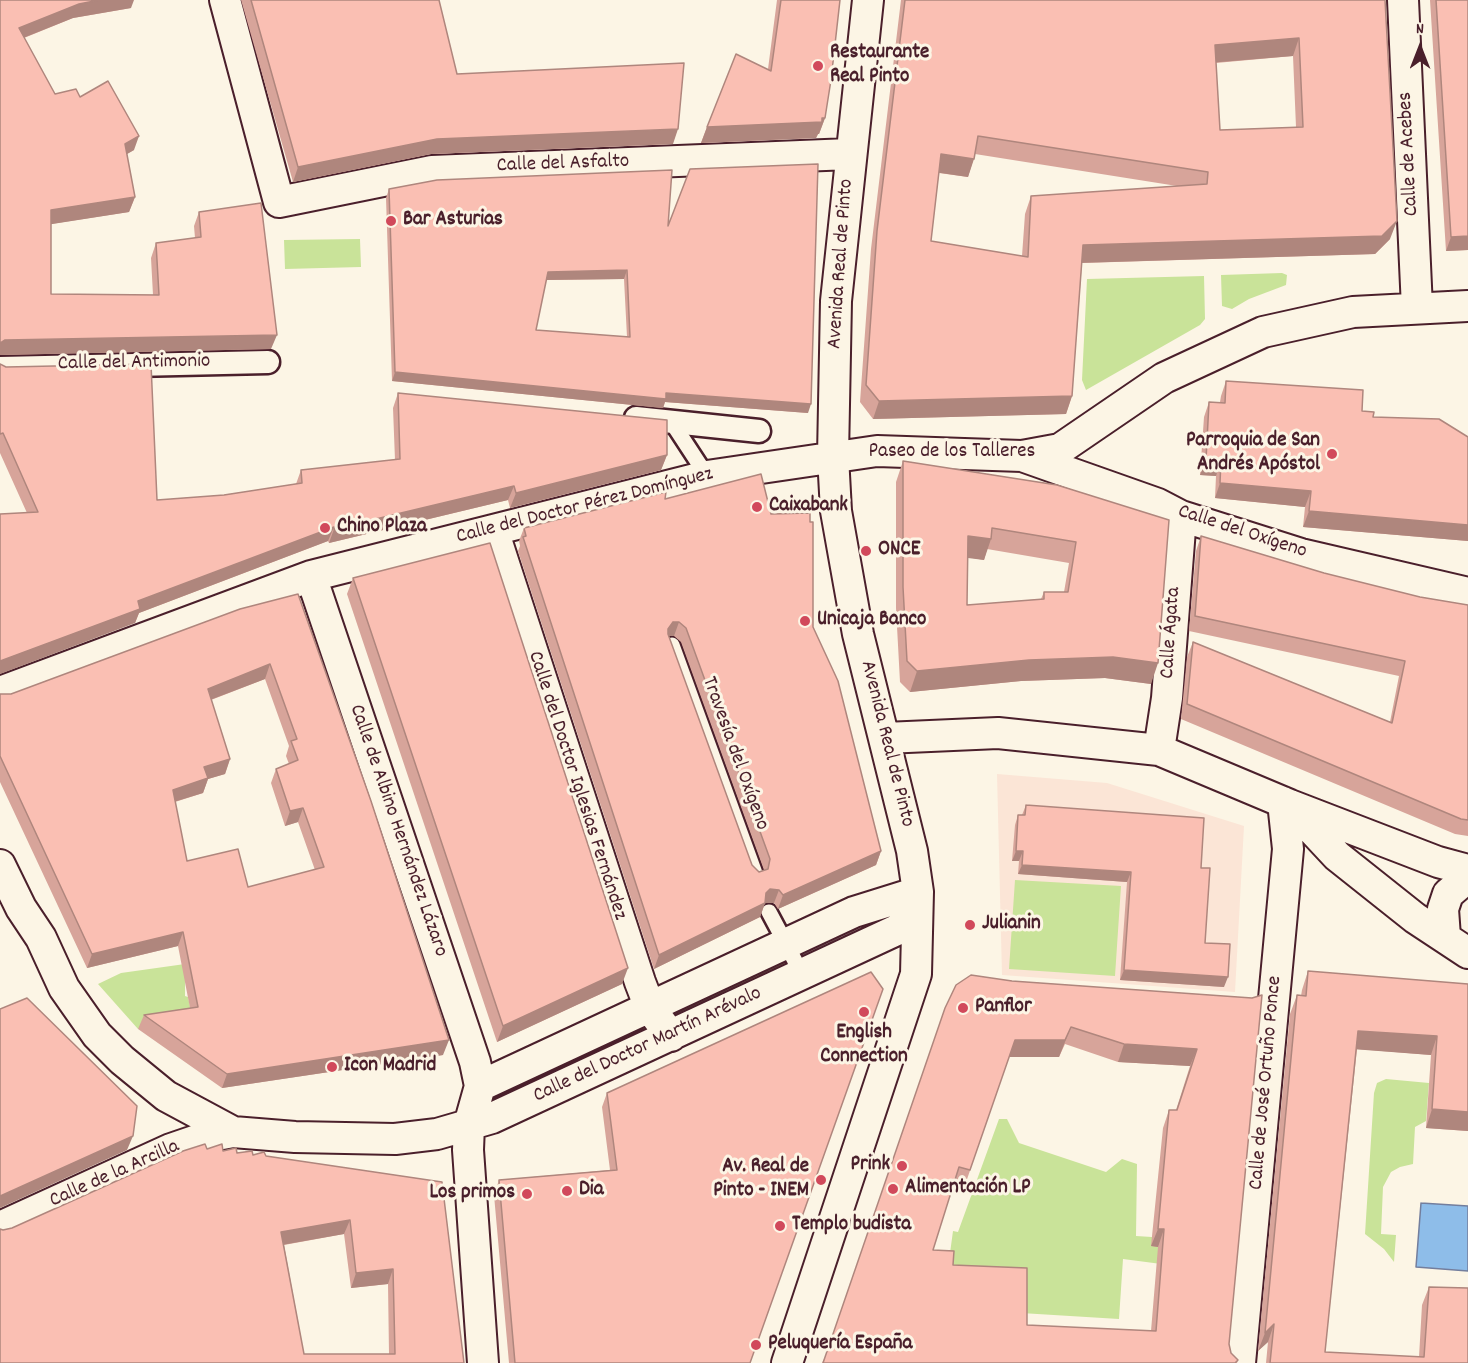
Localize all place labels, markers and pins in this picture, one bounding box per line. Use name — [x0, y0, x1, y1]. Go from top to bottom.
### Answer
place label: Restaurante Real Pinto — [830, 41, 929, 91]
marker: Restaurante Real Pinto — [811, 59, 825, 73]
place label: Bar Asturias — [403, 208, 503, 234]
marker: Bar Asturias — [384, 214, 398, 228]
place label: Parroquia de San Andrés Apóstol — [1186, 429, 1320, 479]
marker: Parroquia de San Andrés Apóstol — [1325, 447, 1339, 461]
place label: Caixabank — [769, 494, 848, 520]
marker: Caixabank — [750, 500, 764, 514]
place label: Chino Plaza — [337, 515, 427, 541]
marker: Chino Plaza — [318, 521, 332, 535]
place label: ONCE — [878, 538, 920, 564]
marker: ONCE — [859, 544, 873, 558]
place label: Unicaja Banco — [817, 608, 926, 634]
marker: Unicaja Banco — [798, 614, 812, 628]
place label: Julianin — [982, 912, 1041, 938]
marker: Julianin — [963, 918, 977, 932]
place label: Panflor — [975, 995, 1032, 1021]
marker: Panflor — [956, 1001, 970, 1015]
marker: English Connection — [857, 1005, 871, 1019]
place label: English Connection — [820, 1021, 908, 1071]
place label: Icon Madrid — [344, 1054, 436, 1080]
marker: Icon Madrid — [325, 1060, 339, 1074]
place label: Prink — [851, 1153, 890, 1179]
place label: Av. Real de Pinto - INEM — [713, 1155, 809, 1205]
marker: Prink — [895, 1159, 909, 1173]
marker: Av. Real de Pinto - INEM — [814, 1173, 828, 1187]
place label: Alimentación LP — [905, 1176, 1031, 1202]
place label: Dia — [579, 1178, 604, 1204]
place label: Los primos — [429, 1181, 515, 1207]
marker: Alimentación LP — [886, 1182, 900, 1196]
marker: Dia — [560, 1184, 574, 1198]
marker: Los primos — [520, 1187, 534, 1201]
place label: Templo budista — [792, 1213, 911, 1239]
marker: Templo budista — [773, 1219, 787, 1233]
place label: Peluquería España — [768, 1332, 912, 1358]
marker: Peluquería España — [749, 1338, 763, 1352]

